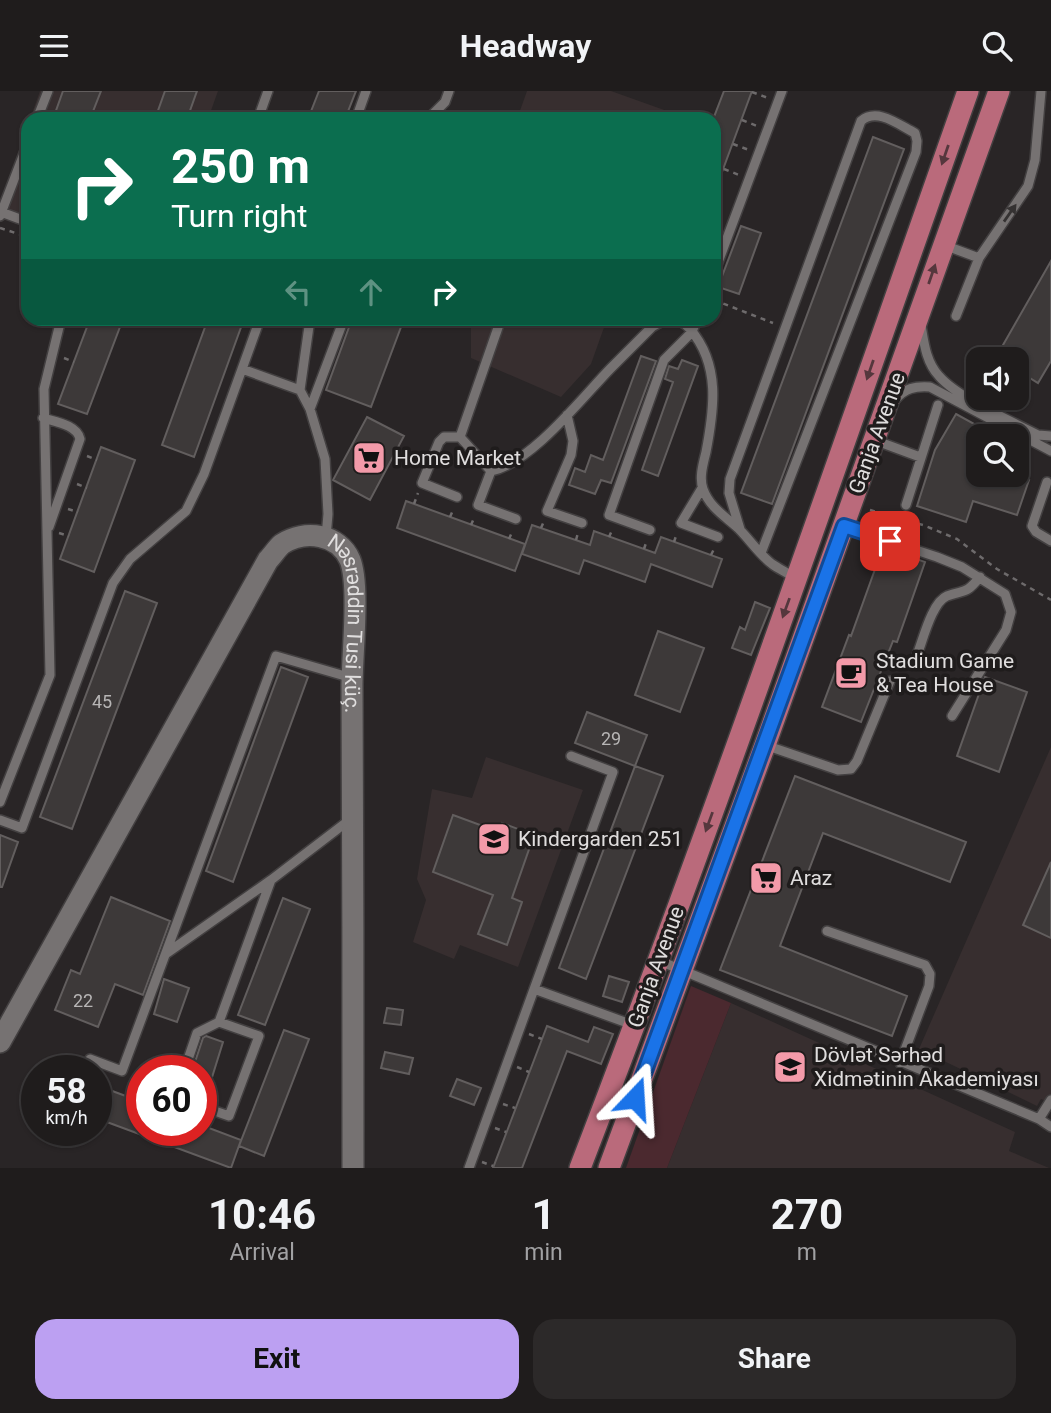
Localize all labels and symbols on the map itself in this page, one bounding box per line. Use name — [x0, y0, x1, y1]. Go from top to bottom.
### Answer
one-way arrow — [939, 145, 950, 166]
one-way arrow — [1003, 204, 1017, 222]
one-way arrow — [927, 264, 938, 285]
one-way arrow — [864, 360, 875, 381]
street label: Ganja Avenue — [844, 369, 910, 497]
supermarket icon: Home Market — [350, 439, 388, 477]
place label: Home Market — [394, 446, 521, 470]
pin — [860, 511, 920, 571]
street label: Nəsrəddin Tusi küç. — [323, 529, 367, 713]
one-way arrow — [780, 597, 791, 618]
place label: Stadium Game & Tea House — [876, 649, 1014, 697]
cafe icon: Stadium Game & Tea House — [832, 654, 870, 692]
house number: 45 — [92, 691, 112, 712]
house number: 29 — [601, 728, 621, 749]
one-way arrow — [703, 811, 714, 832]
school or university icon: Kindergarden 251 — [475, 820, 513, 858]
place label: Kindergarden 251 — [518, 827, 683, 851]
supermarket icon: Araz — [747, 859, 785, 897]
place label: Araz — [790, 866, 832, 890]
street label: Ganja Avenue — [623, 903, 689, 1031]
house number: 22 — [73, 990, 93, 1011]
place label: Dövlət Sərhəd Xidmətinin Akademiyası — [814, 1043, 1039, 1091]
school or university icon: Dövlət Sərhəd Xidmətinin Akademiyası — [771, 1048, 809, 1086]
speed limit sign: 60 — [126, 1055, 217, 1146]
position arrow — [598, 1061, 672, 1135]

